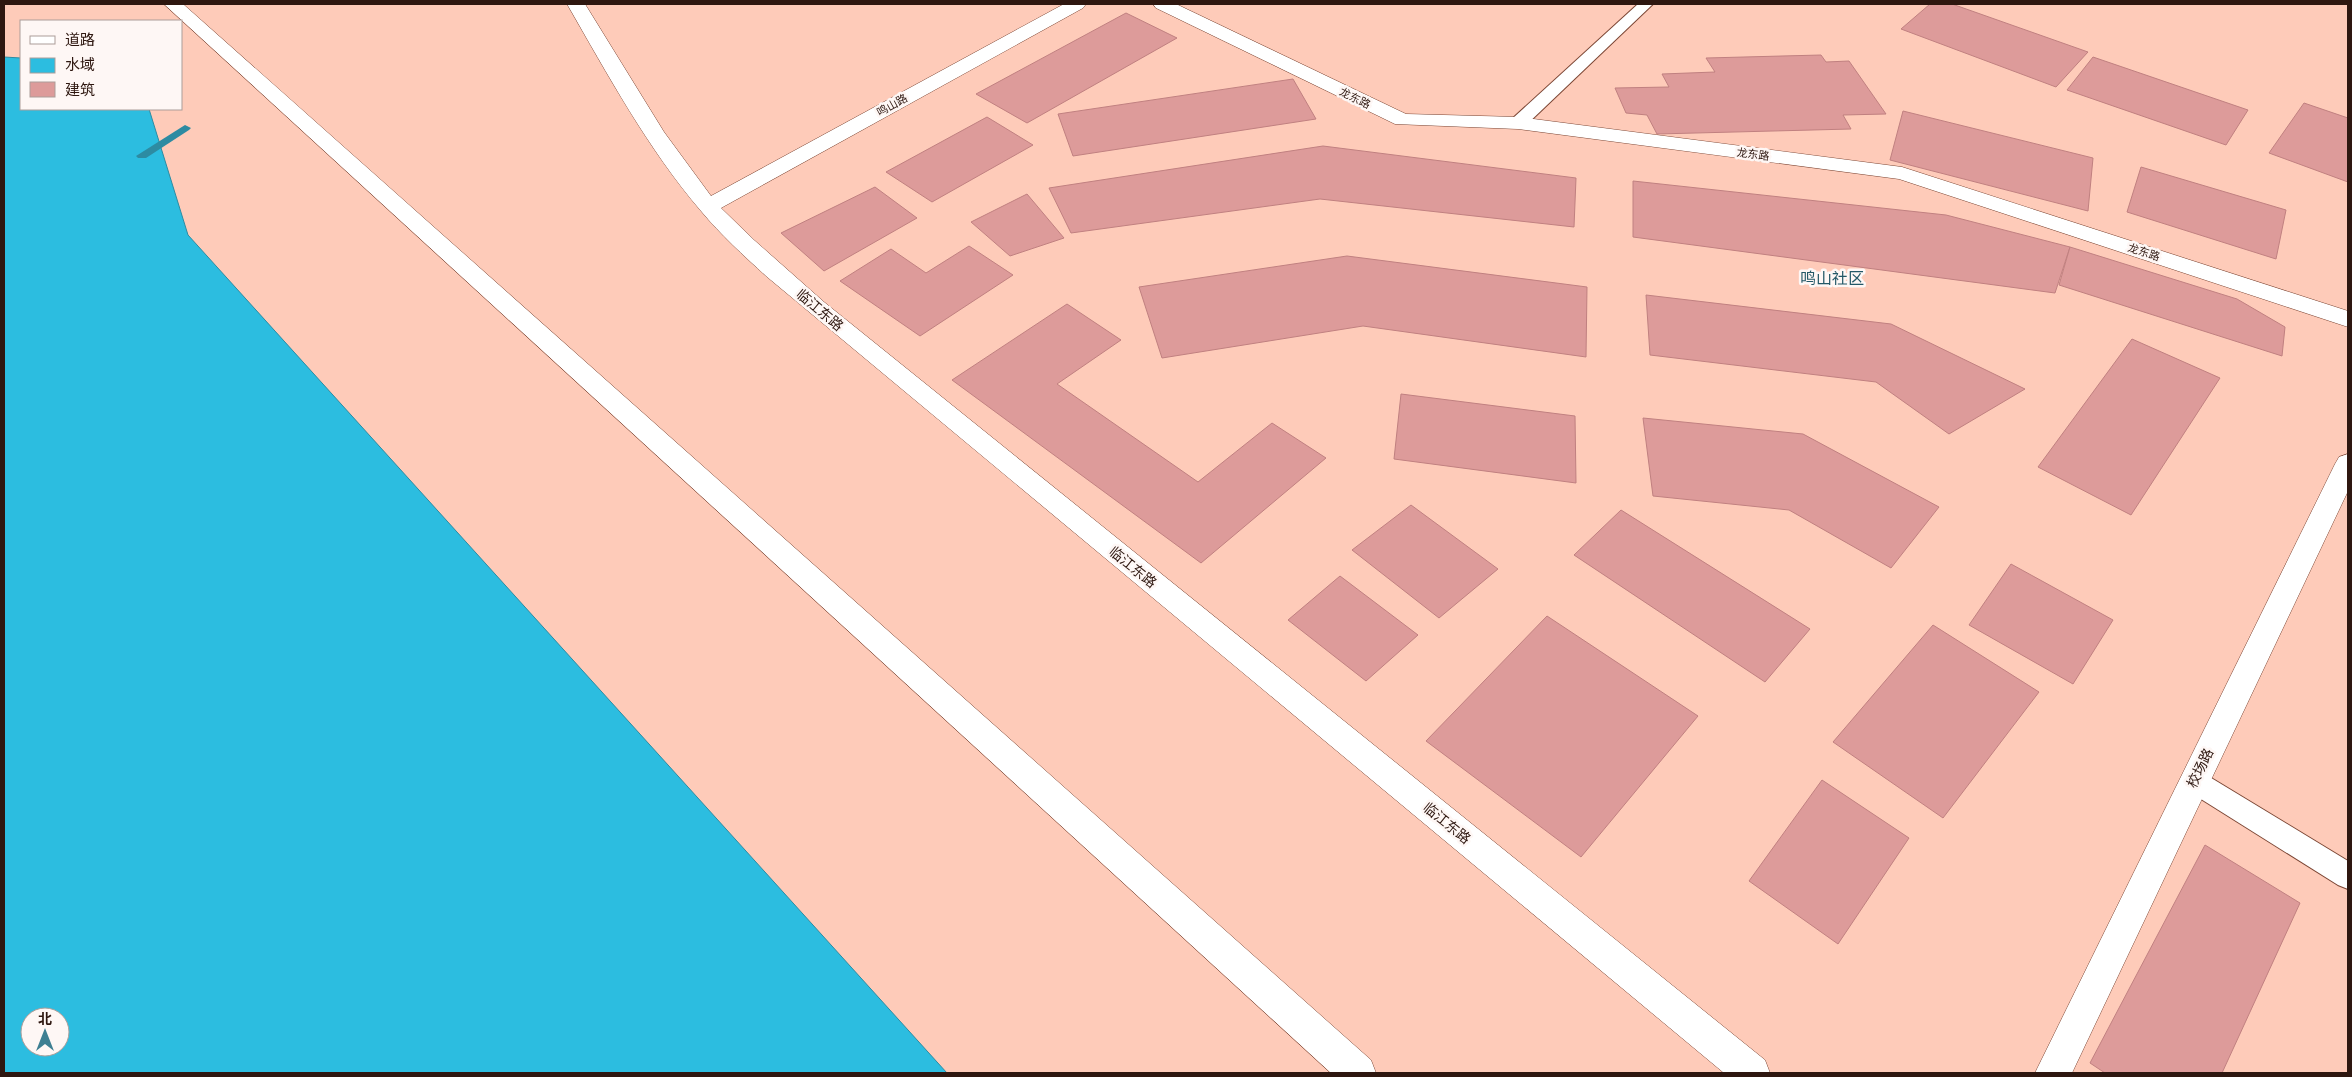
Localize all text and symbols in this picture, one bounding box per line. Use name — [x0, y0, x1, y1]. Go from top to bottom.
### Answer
legend — [20, 20, 182, 110]
text: 道路 — [65, 30, 95, 49]
text: 水域 — [65, 55, 95, 74]
text: 建筑 — [65, 80, 95, 99]
street label: 龙东路 — [1337, 84, 1373, 112]
street label: 鸣山路 — [874, 91, 910, 119]
street label: 龙东路 — [1736, 145, 1770, 163]
street label: 龙东路 — [2126, 240, 2162, 264]
district label: 鸣山社区 — [1800, 268, 1864, 288]
street label: 临江东路 — [793, 285, 847, 335]
street label: 临江东路 — [1106, 542, 1160, 592]
street label: 校场路 — [2183, 745, 2217, 791]
street label: 临江东路 — [1420, 798, 1474, 848]
north arrow — [20, 1007, 70, 1057]
text: 北 — [38, 1010, 52, 1028]

